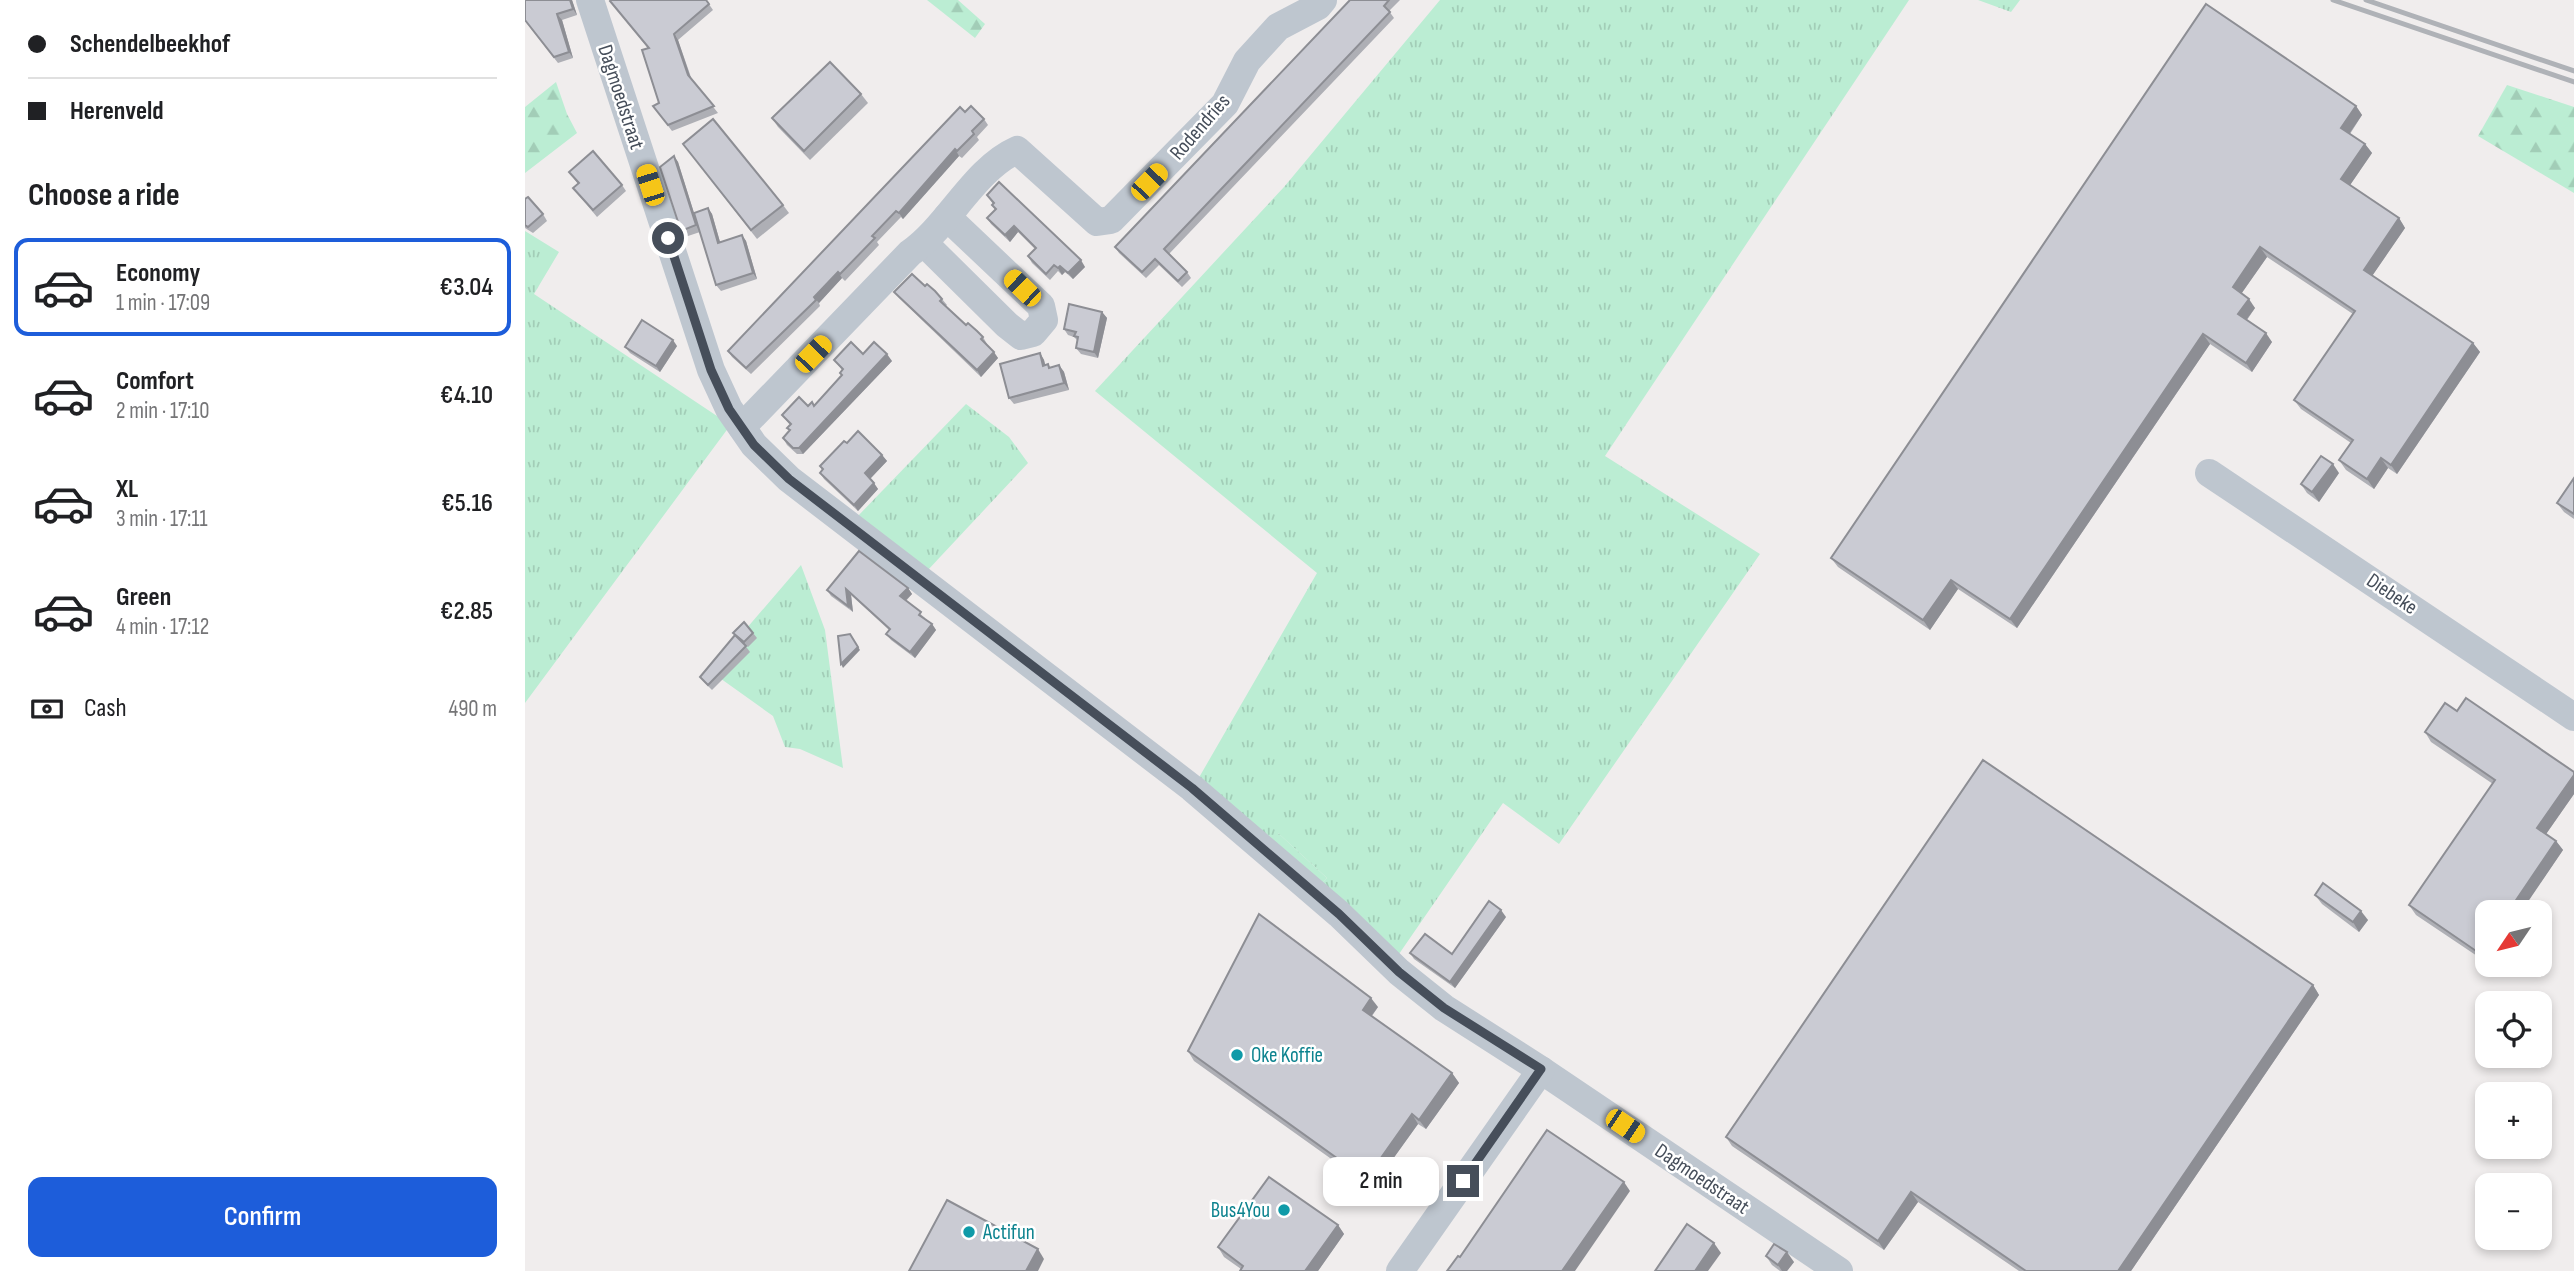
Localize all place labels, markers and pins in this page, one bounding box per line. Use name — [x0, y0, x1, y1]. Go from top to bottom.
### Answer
place label: Oke Koffie — [1251, 1043, 1323, 1068]
marker: Oke Koffie — [1229, 1047, 1245, 1063]
place label: Bus4You — [1211, 1198, 1270, 1223]
marker: Bus4You — [1276, 1202, 1292, 1218]
place label: Actifun — [982, 1220, 1035, 1245]
marker: Actifun — [961, 1224, 977, 1240]

